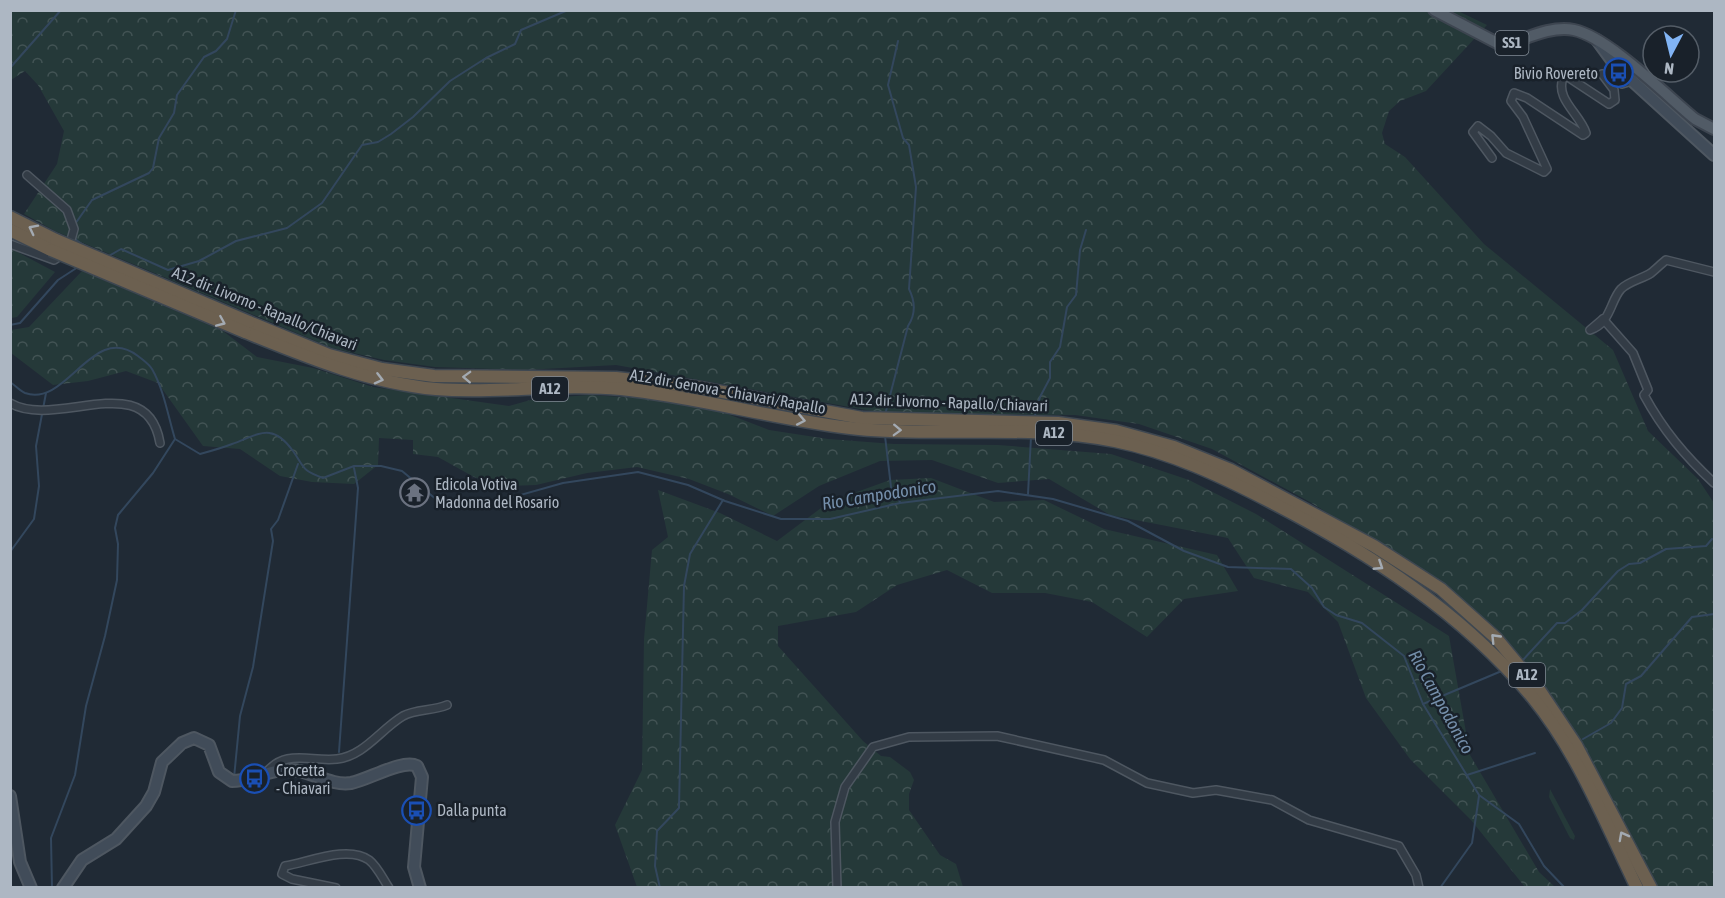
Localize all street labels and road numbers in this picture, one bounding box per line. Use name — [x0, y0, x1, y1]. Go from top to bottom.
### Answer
road number: SS1 — [1496, 31, 1528, 55]
street label: A12 dir. Livorno - Rapallo/Chiavari — [170, 263, 360, 354]
street label: A12 dir. Genova - Chiavari/Rapallo — [628, 365, 827, 418]
road number: A12 — [532, 377, 568, 401]
street label: A12 dir. Livorno - Rapallo/Chiavari — [850, 390, 1048, 415]
road number: A12 — [1036, 421, 1072, 445]
road number: A12 — [1509, 663, 1545, 687]

